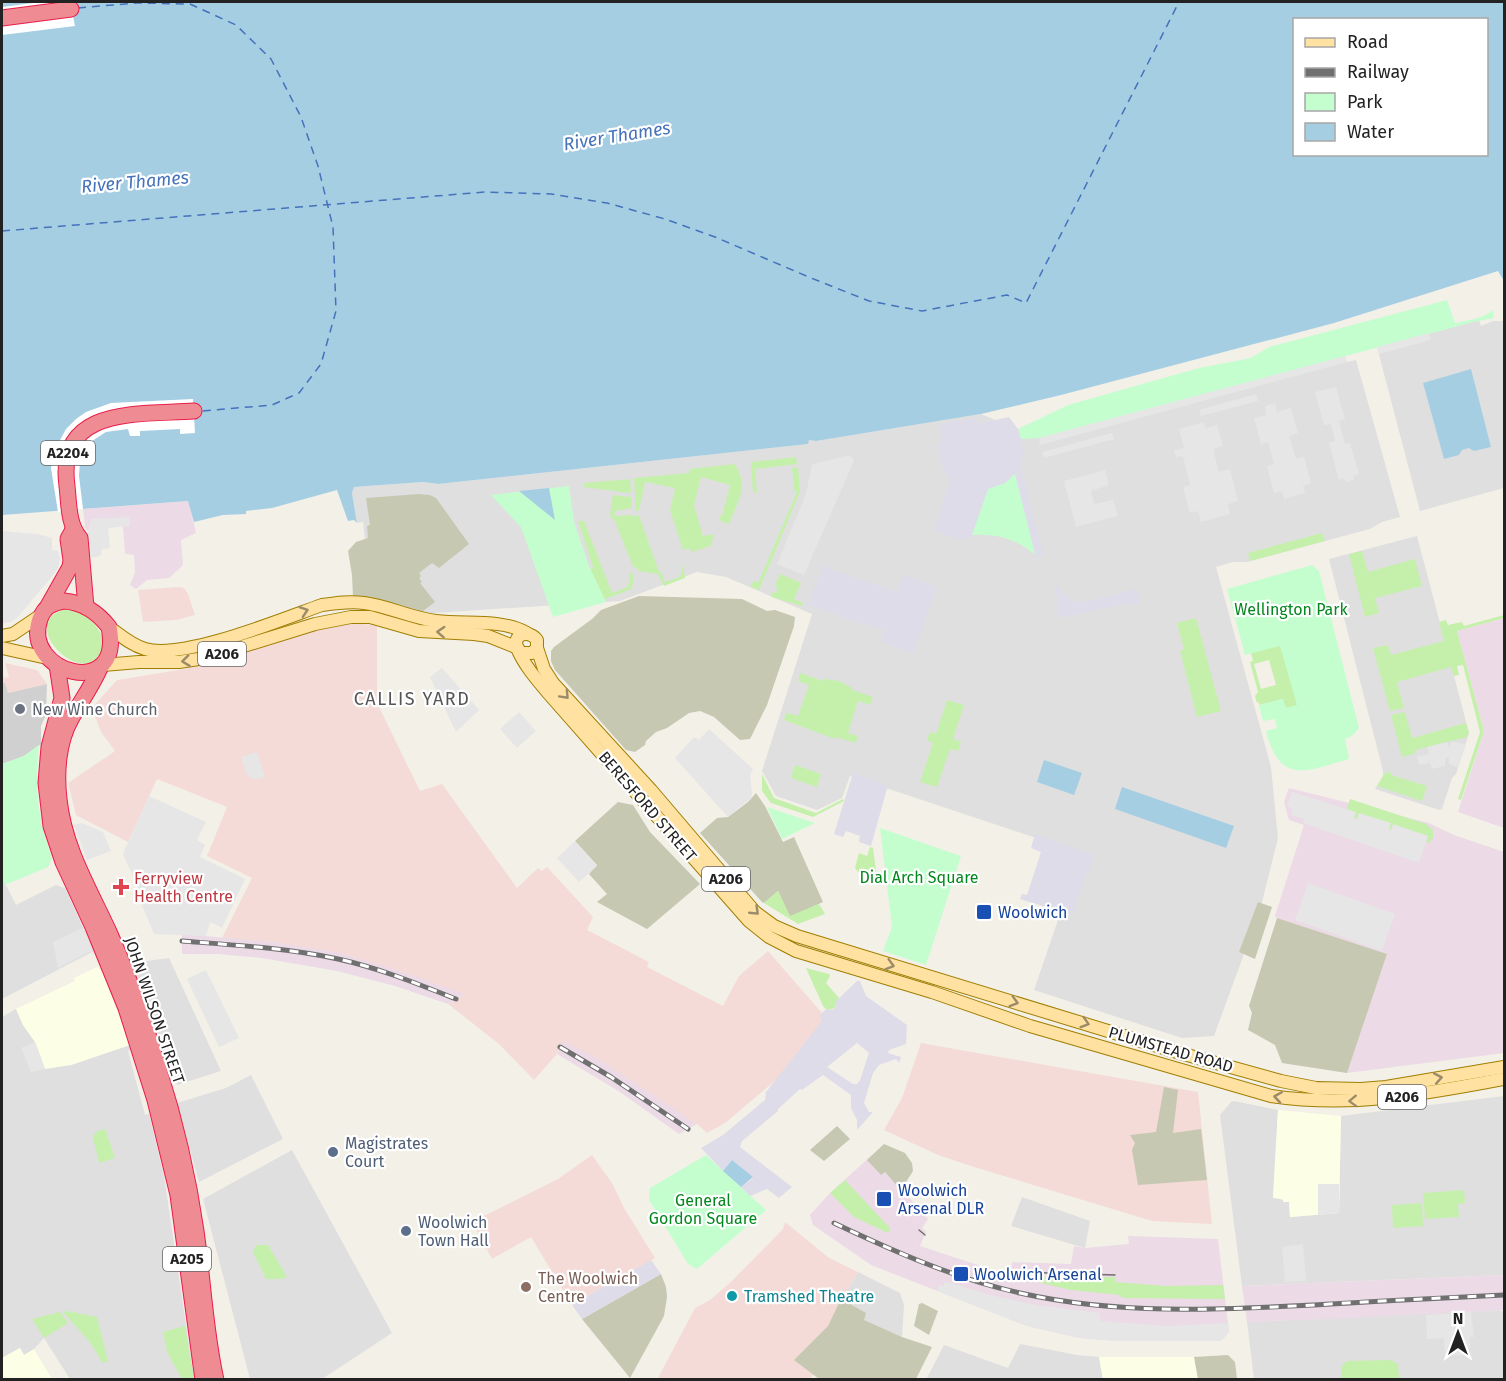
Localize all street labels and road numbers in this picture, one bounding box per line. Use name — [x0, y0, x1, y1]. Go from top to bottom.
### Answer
road number: A2204 — [41, 441, 95, 465]
road number: A206 — [198, 642, 246, 666]
street label: BERESFORD STREET — [595, 747, 701, 866]
road number: A206 — [702, 867, 750, 891]
street label: JOHN WILSON STREET — [120, 934, 189, 1087]
street label: PLUMSTEAD ROAD — [1106, 1023, 1235, 1076]
road number: A206 — [1378, 1085, 1426, 1109]
road number: A205 — [163, 1247, 211, 1271]

